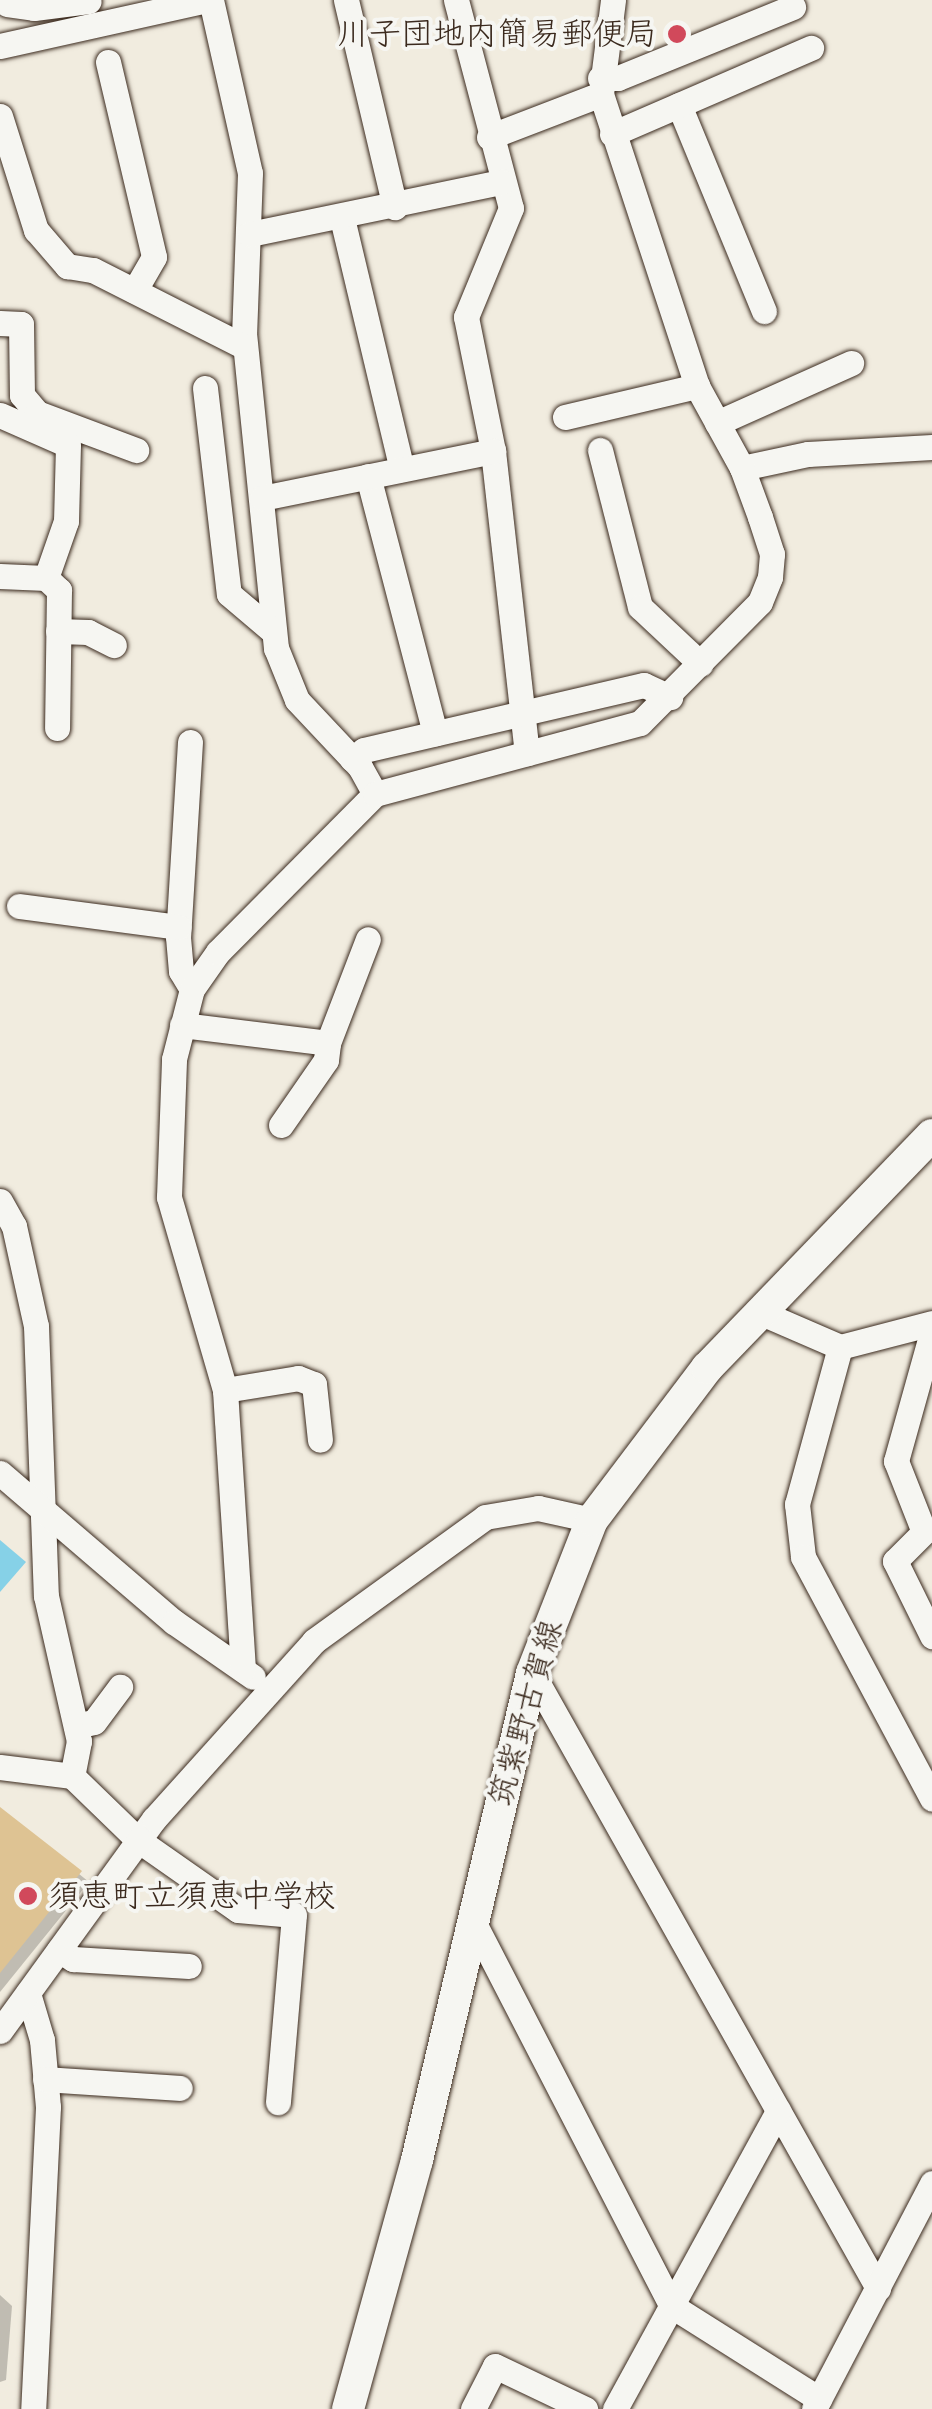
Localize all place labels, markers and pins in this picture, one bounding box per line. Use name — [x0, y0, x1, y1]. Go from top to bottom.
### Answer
place label: 川子団地内簡易郵便局 — [337, 15, 657, 53]
marker: 川子団地内簡易郵便局 — [666, 23, 688, 45]
place label: 須恵町立須恵中学校 — [48, 1877, 336, 1915]
marker: 須恵町立須恵中学校 — [17, 1885, 39, 1907]

